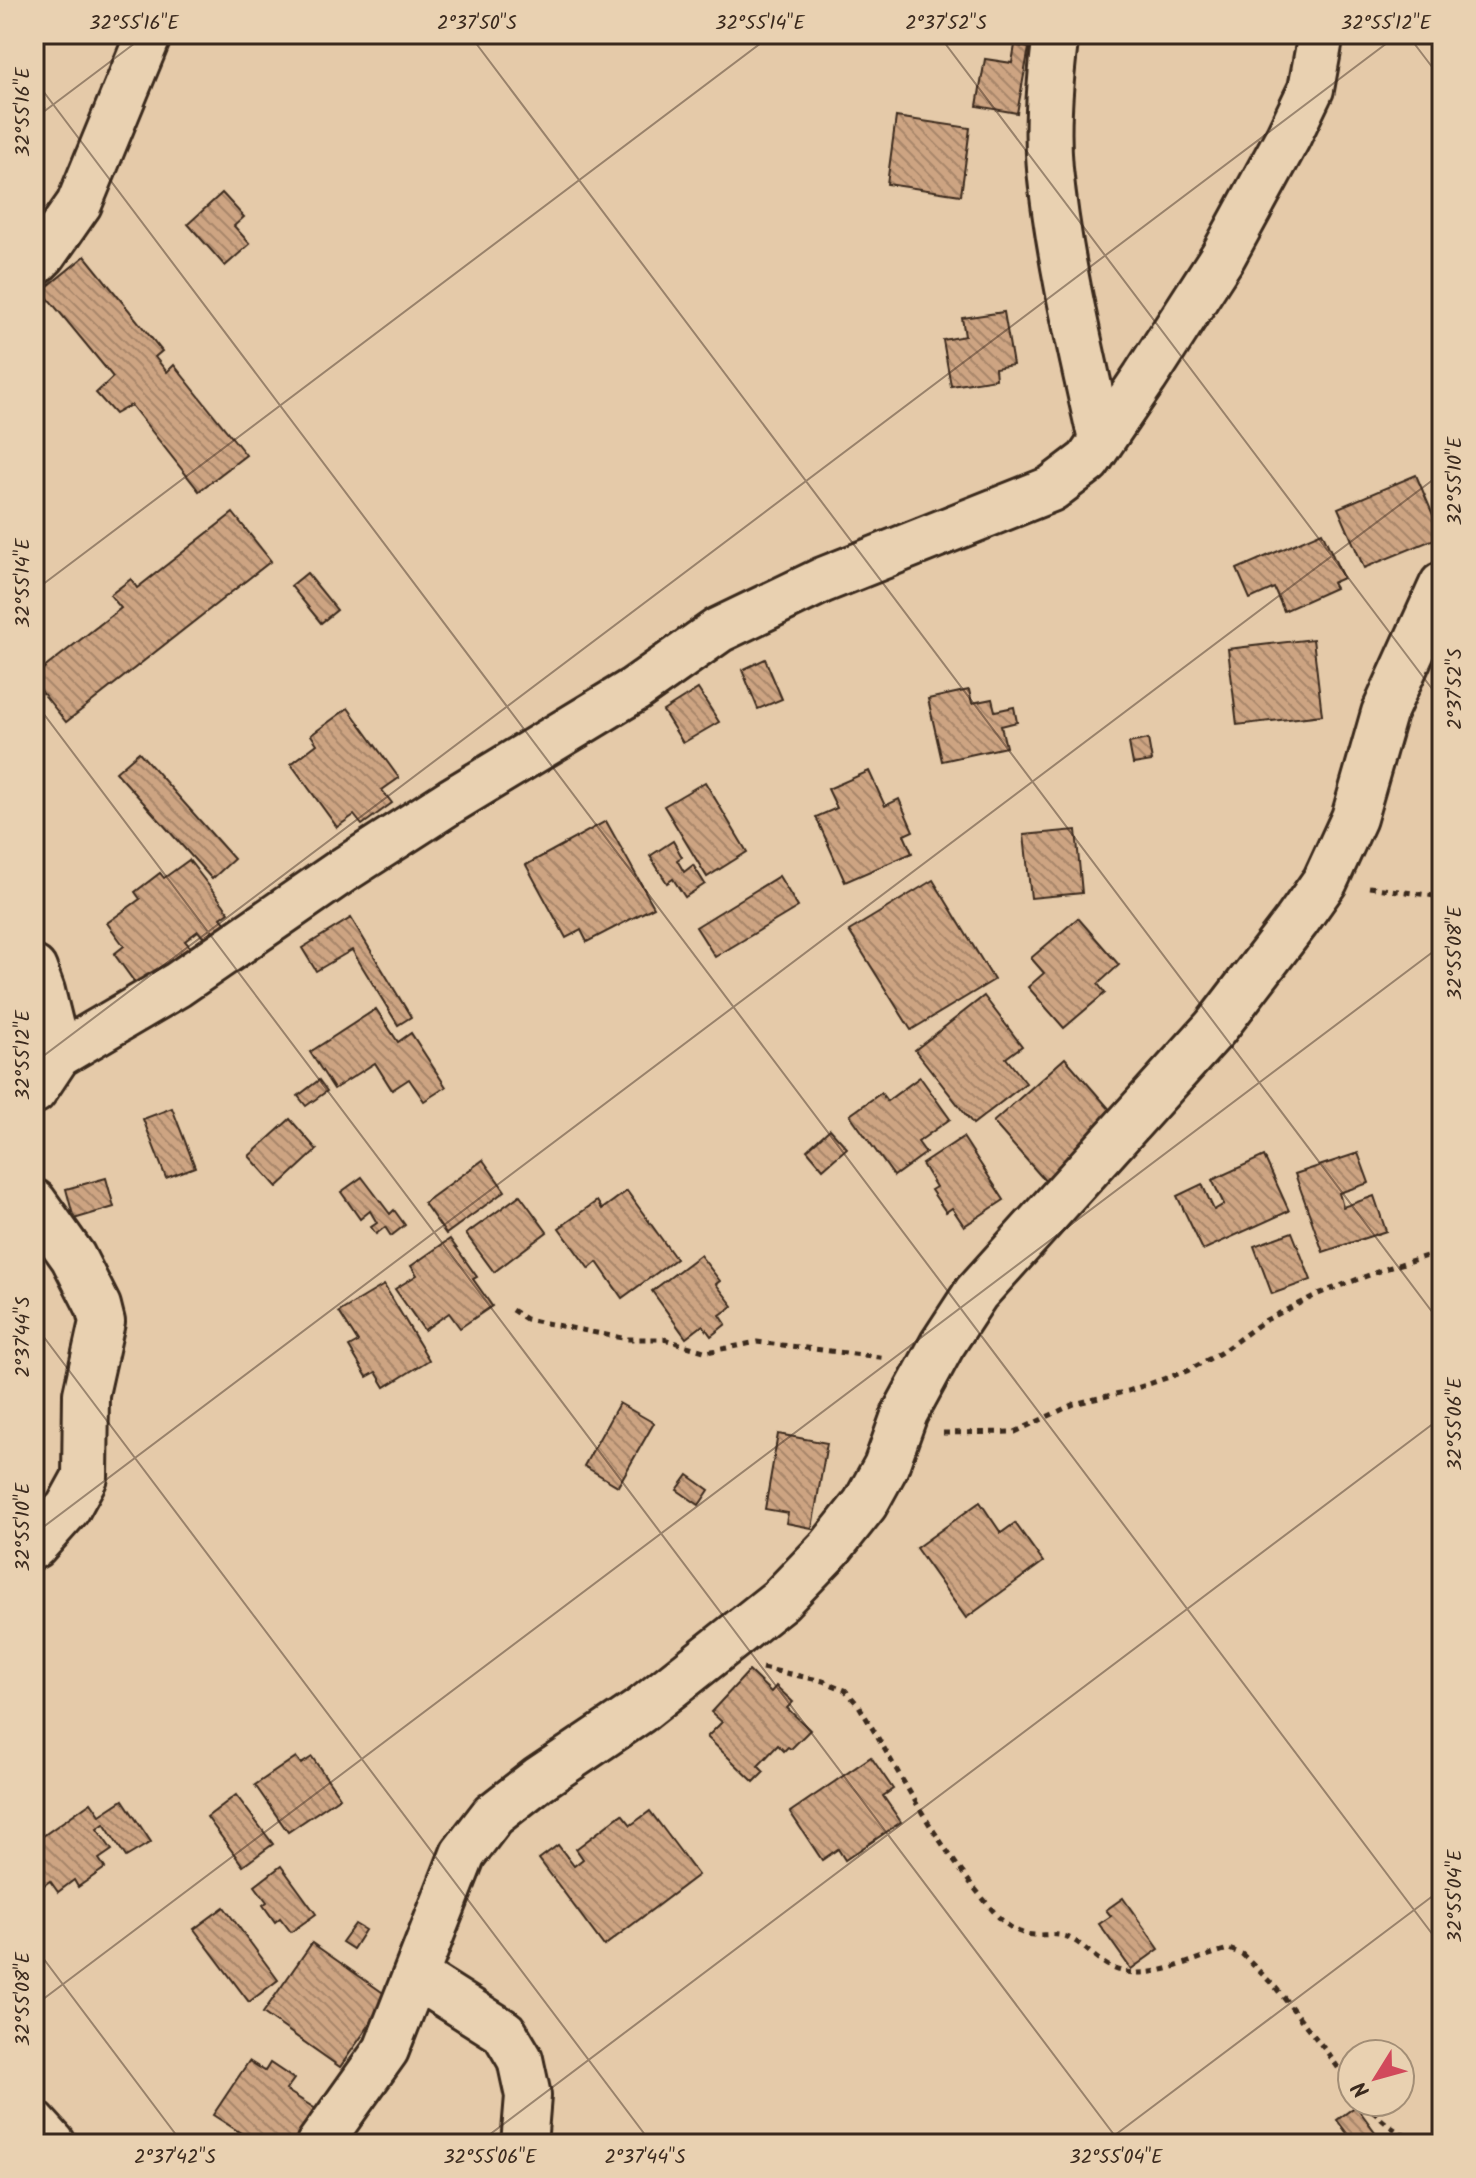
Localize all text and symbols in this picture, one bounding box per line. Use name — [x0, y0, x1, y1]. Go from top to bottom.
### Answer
text: 32°55'16"E — [89, 8, 180, 40]
text: 2°37'50"S — [437, 8, 517, 40]
text: 32°55'14"E — [715, 8, 806, 40]
text: 2°37'52"S — [905, 8, 987, 40]
text: 32°55'12"E — [1341, 8, 1433, 40]
text: 32°55'16"E — [8, 66, 40, 157]
text: 32°55'10"E — [1440, 435, 1472, 525]
text: 32°55'14"E — [8, 537, 40, 628]
text: 2°37'52"S — [1440, 648, 1472, 730]
text: 32°55'08"E — [1440, 904, 1472, 1000]
text: 32°55'12"E — [8, 1008, 40, 1100]
text: 2°37'44"S — [8, 1296, 40, 1378]
text: 32°55'06"E — [1440, 1376, 1472, 1471]
text: 32°55'10"E — [8, 1481, 40, 1571]
text: 32°55'04"E — [1440, 1848, 1472, 1943]
text: 32°55'08"E — [8, 1950, 40, 2046]
north arrow — [1336, 2038, 1416, 2118]
text: N — [1344, 2072, 1380, 2105]
text: 2°37'42"S — [134, 2142, 216, 2174]
text: 32°55'06"E — [443, 2142, 538, 2174]
text: 2°37'44"S — [604, 2142, 686, 2174]
text: 32°55'04"E — [1069, 2142, 1164, 2174]

